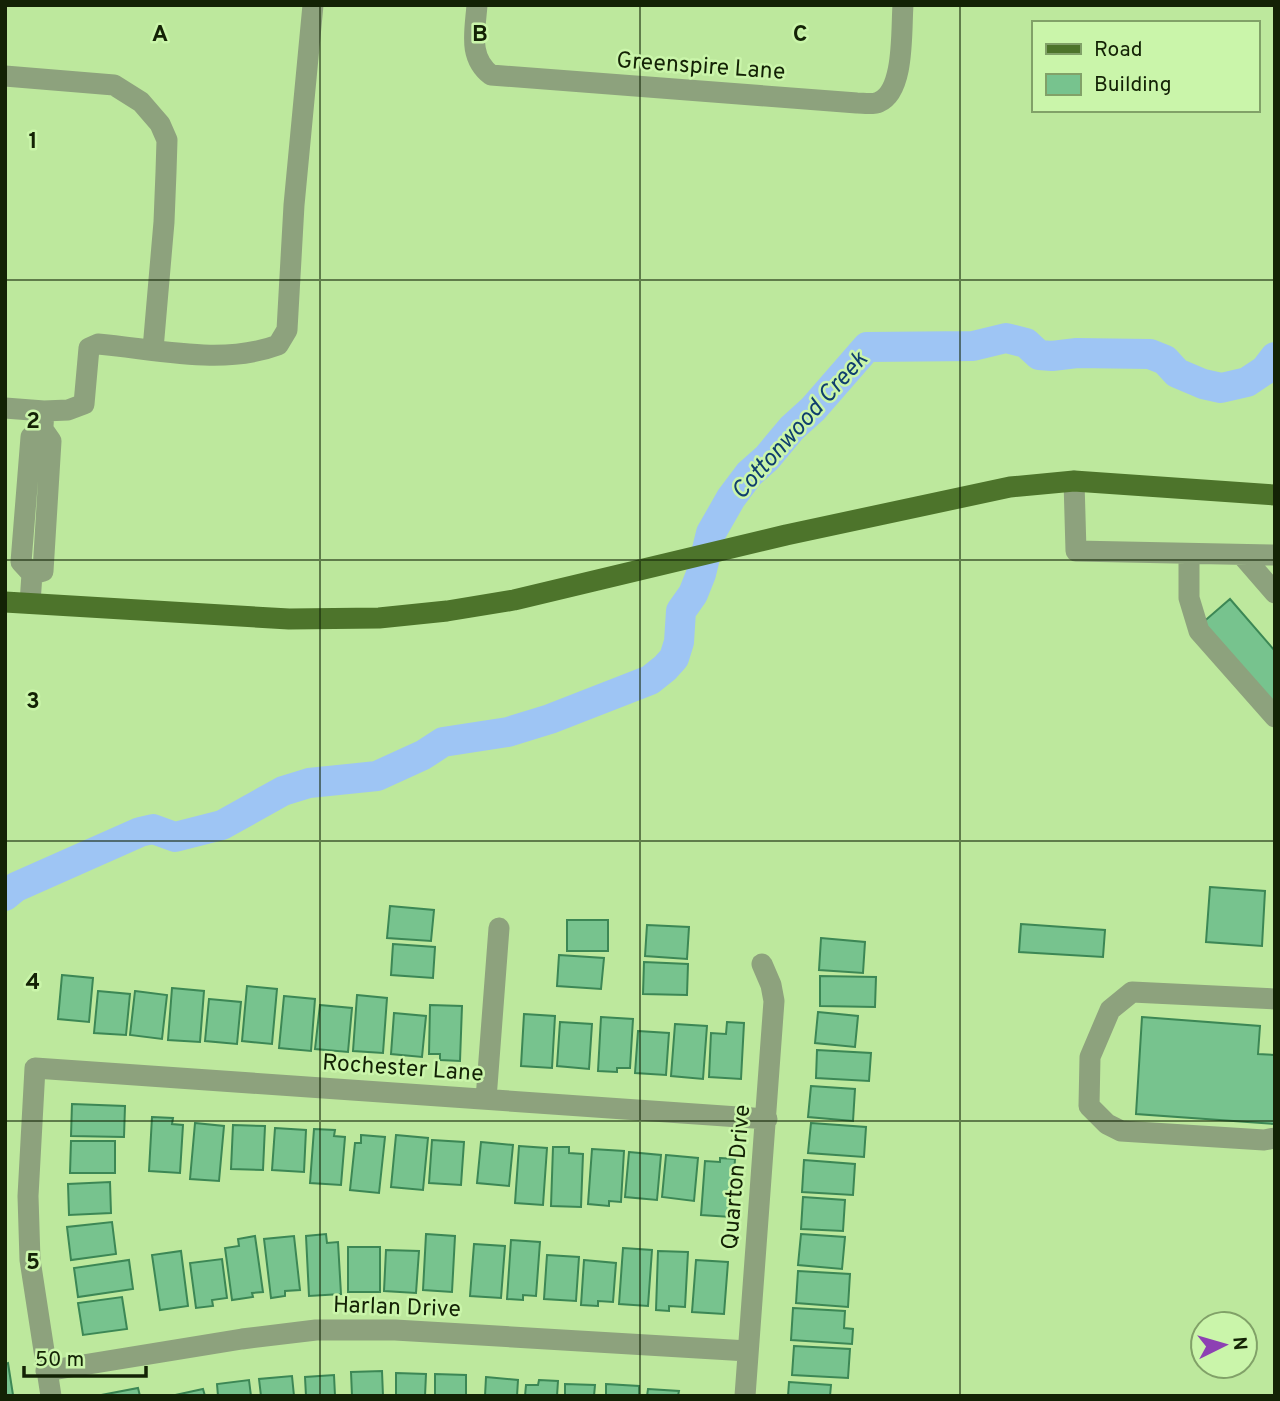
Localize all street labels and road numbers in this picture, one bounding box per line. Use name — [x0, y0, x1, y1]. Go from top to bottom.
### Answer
street label: Greenspire Lane — [615, 47, 786, 88]
street label: Rochester Lane — [321, 1049, 485, 1090]
street label: Quarton Drive — [717, 1103, 758, 1251]
street label: Harlan Drive — [332, 1292, 461, 1325]

